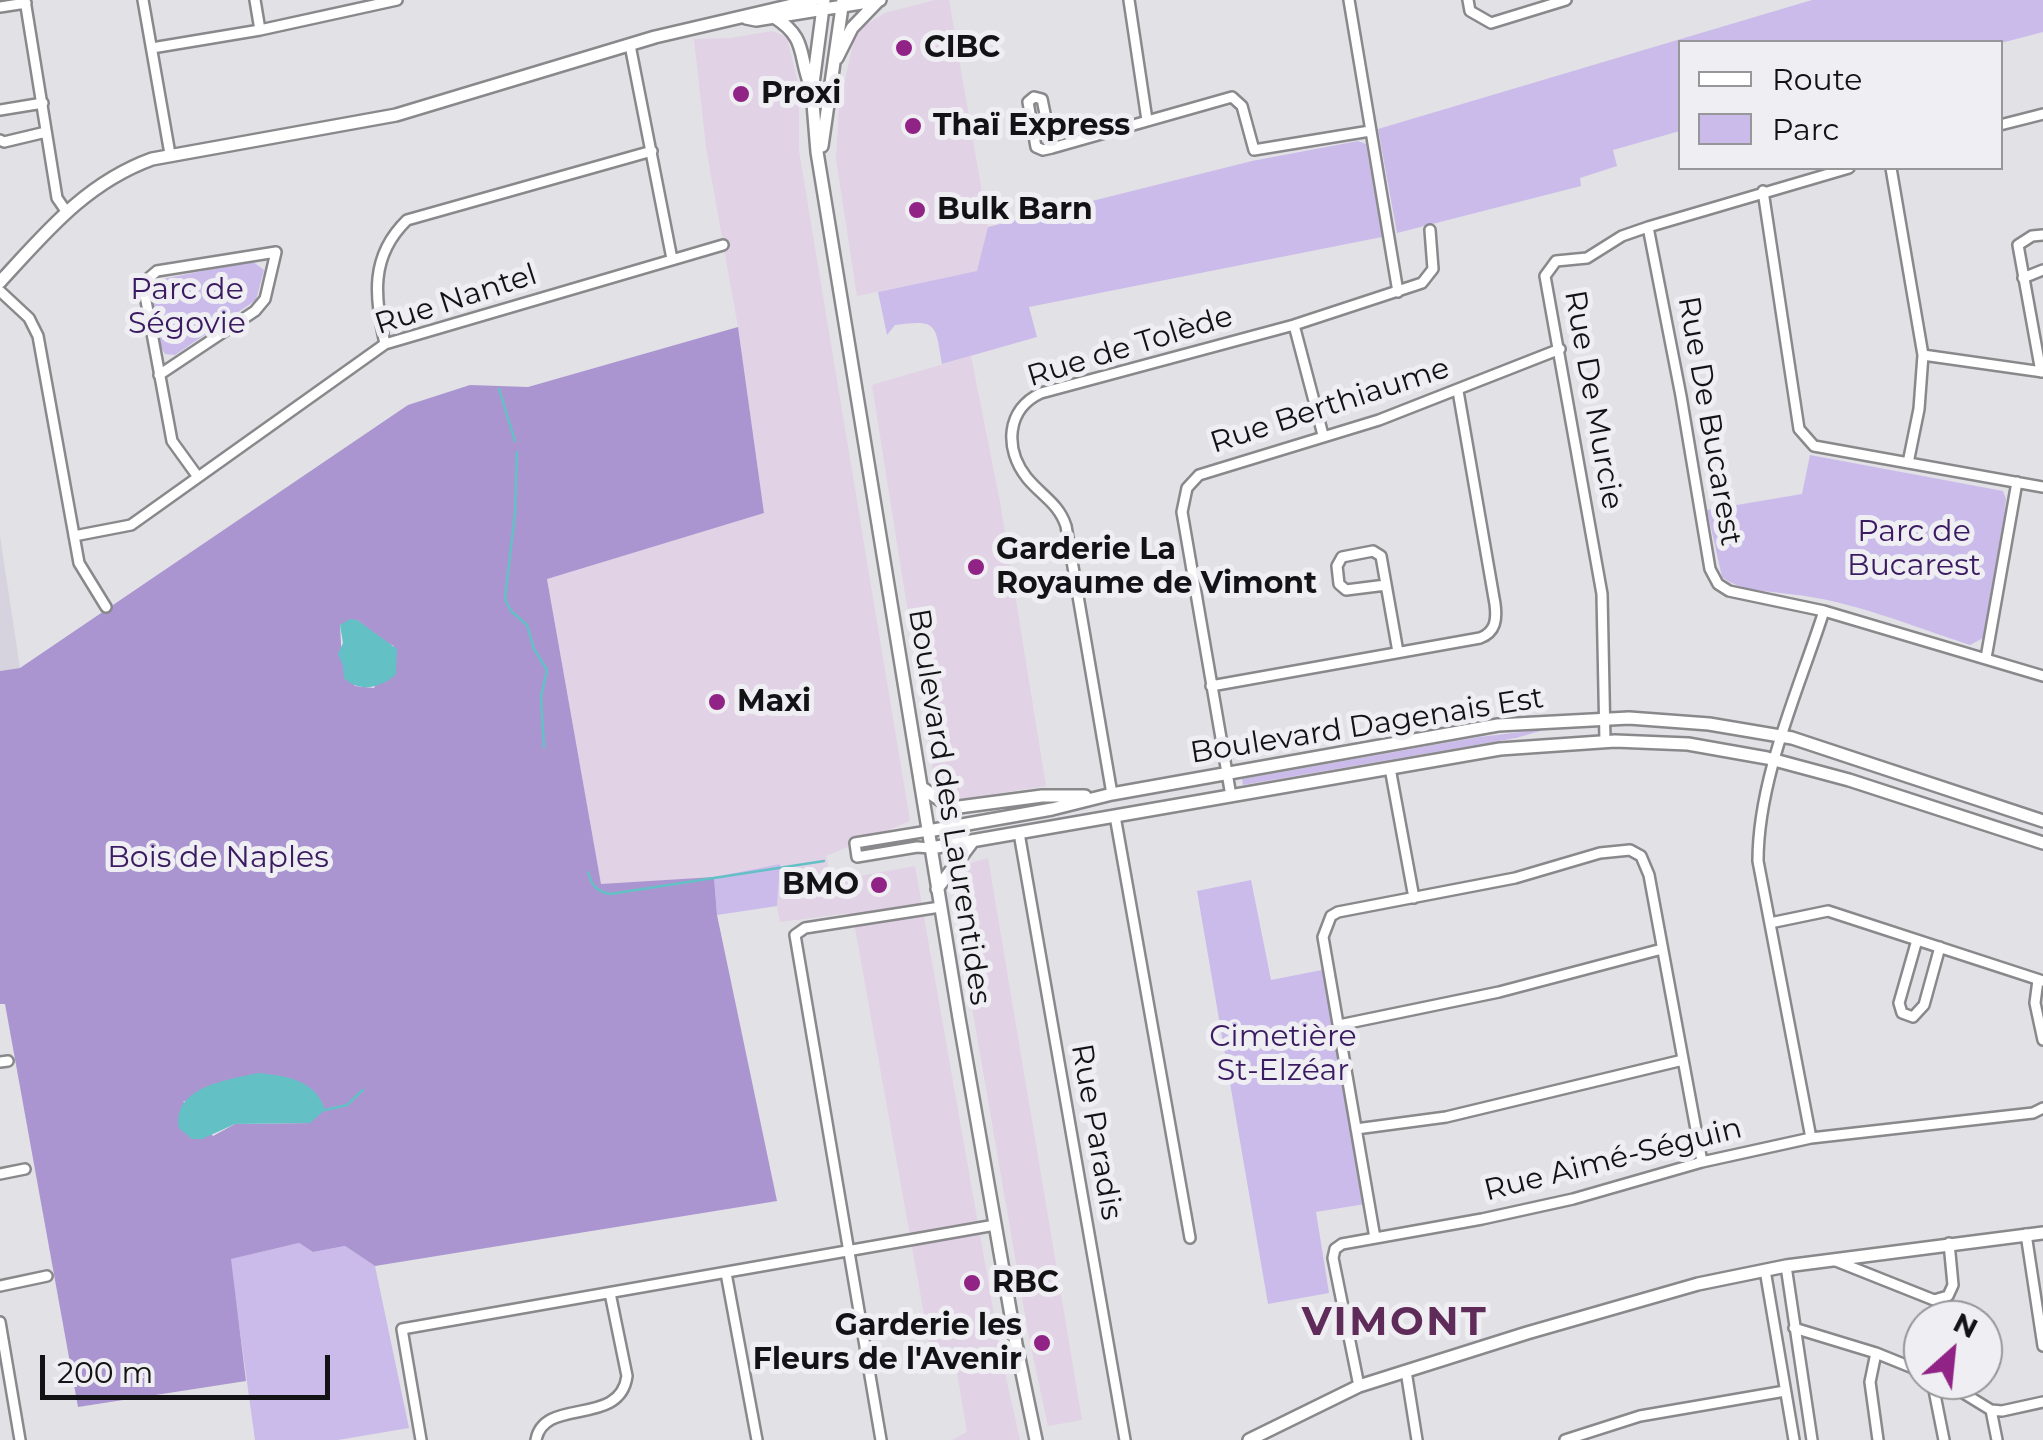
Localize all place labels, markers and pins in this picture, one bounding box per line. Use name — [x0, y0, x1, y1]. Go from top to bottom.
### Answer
place label: CIBC — [924, 30, 1000, 66]
marker: CIBC — [893, 37, 915, 59]
place label: Proxi — [761, 76, 841, 112]
marker: Proxi — [730, 83, 752, 105]
place label: Thaï Express — [933, 108, 1130, 144]
marker: Thaï Express — [902, 115, 924, 137]
place label: Bulk Barn — [937, 192, 1093, 228]
marker: Bulk Barn — [906, 199, 928, 221]
place label: Garderie La Royaume de Vimont — [996, 532, 1317, 602]
marker: Garderie La Royaume de Vimont — [965, 556, 987, 578]
place label: Maxi — [737, 684, 811, 720]
marker: Maxi — [706, 691, 728, 713]
place label: BMO — [782, 867, 859, 903]
marker: BMO — [868, 874, 890, 896]
place label: RBC — [992, 1265, 1059, 1301]
marker: RBC — [961, 1272, 983, 1294]
place label: Garderie les Fleurs de l'Avenir — [753, 1308, 1022, 1378]
marker: Garderie les Fleurs de l'Avenir — [1031, 1332, 1053, 1354]

